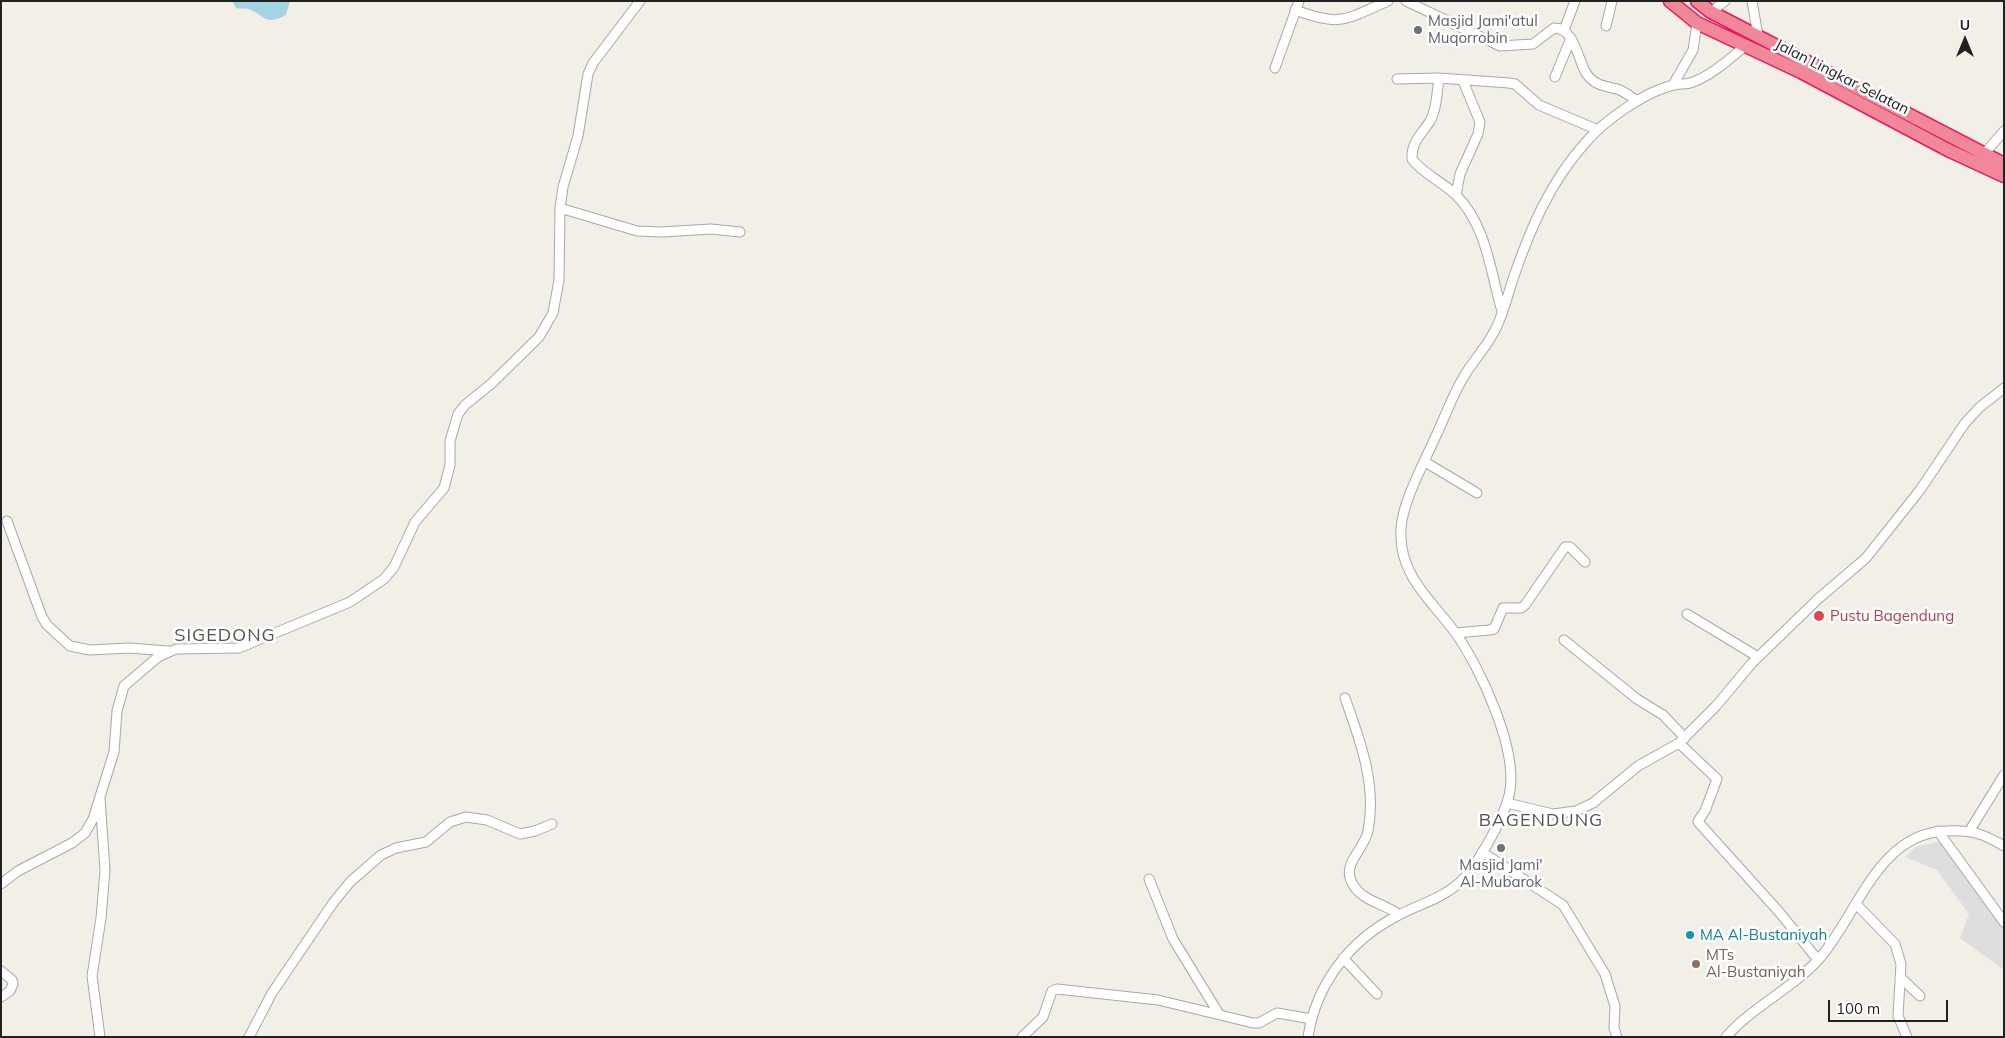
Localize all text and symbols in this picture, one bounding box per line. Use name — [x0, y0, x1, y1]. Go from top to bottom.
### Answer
place label: Masjid Jami'atul Muqorrobin — [1428, 12, 1538, 47]
north arrow — [1940, 15, 1990, 65]
text: U — [1960, 16, 1970, 34]
marker: Masjid Jami'atul Muqorrobin — [1412, 24, 1424, 36]
street label: Jalan Lingkar Selatan — [1772, 35, 1912, 119]
place label: Pustu Bagendung — [1830, 607, 1954, 625]
marker: Pustu Bagendung — [1812, 609, 1826, 623]
district label: SIGEDONG — [173, 625, 277, 647]
district label: BAGENDUNG — [1478, 810, 1604, 832]
marker: Masjid Jami' Al-Mubarok — [1495, 842, 1507, 854]
place label: Masjid Jami' Al-Mubarok — [1459, 856, 1543, 891]
place label: MA Al-Bustaniyah — [1700, 926, 1827, 944]
marker: MA Al-Bustaniyah — [1684, 929, 1696, 941]
place label: MTs Al-Bustaniyah — [1706, 946, 1805, 981]
marker: MTs Al-Bustaniyah — [1690, 958, 1702, 970]
scale bar — [1830, 990, 1950, 1022]
text: 100 m — [1836, 999, 1880, 1018]

